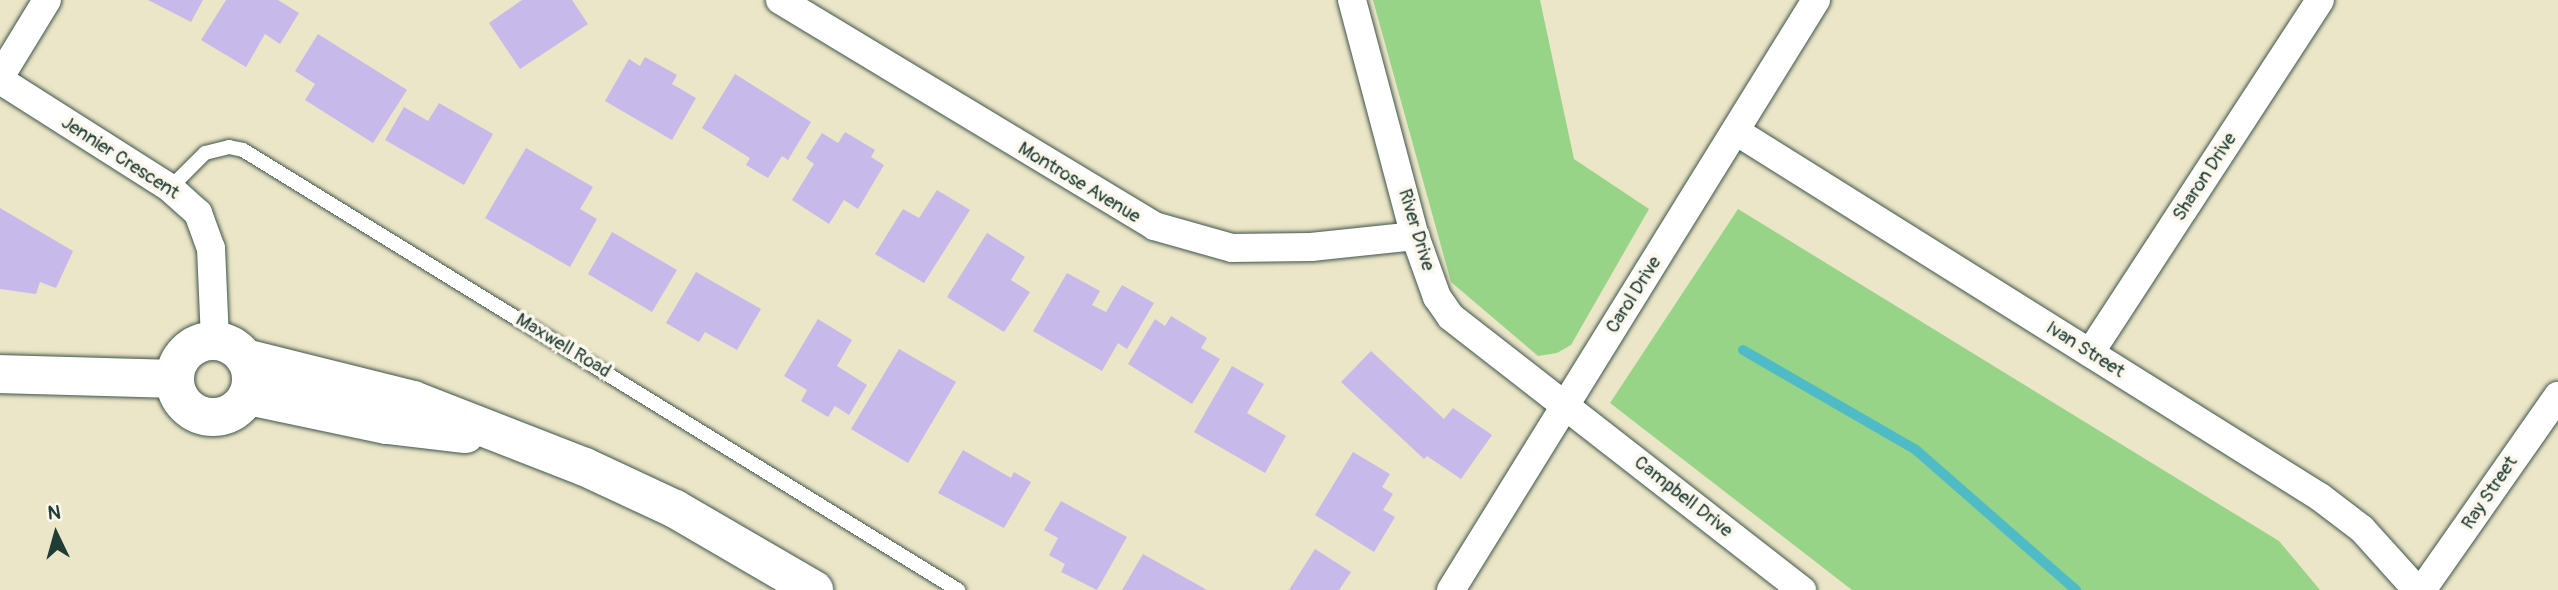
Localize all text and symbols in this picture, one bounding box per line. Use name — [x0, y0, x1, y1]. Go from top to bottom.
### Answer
street label: Jennier Crescent — [57, 111, 183, 205]
street label: Sharon Drive — [2168, 129, 2242, 225]
street label: Montrose Avenue — [1014, 137, 1144, 229]
street label: River Drive — [1393, 186, 1439, 274]
street label: Carol Drive — [1601, 252, 1667, 338]
street label: Maxwell Road — [511, 309, 615, 383]
street label: Ivan Street — [2041, 317, 2129, 383]
street label: Campbell Drive — [1629, 451, 1737, 543]
street label: Ray Street — [2457, 452, 2523, 534]
north arrow — [21, 499, 91, 569]
text: N — [47, 501, 62, 526]

